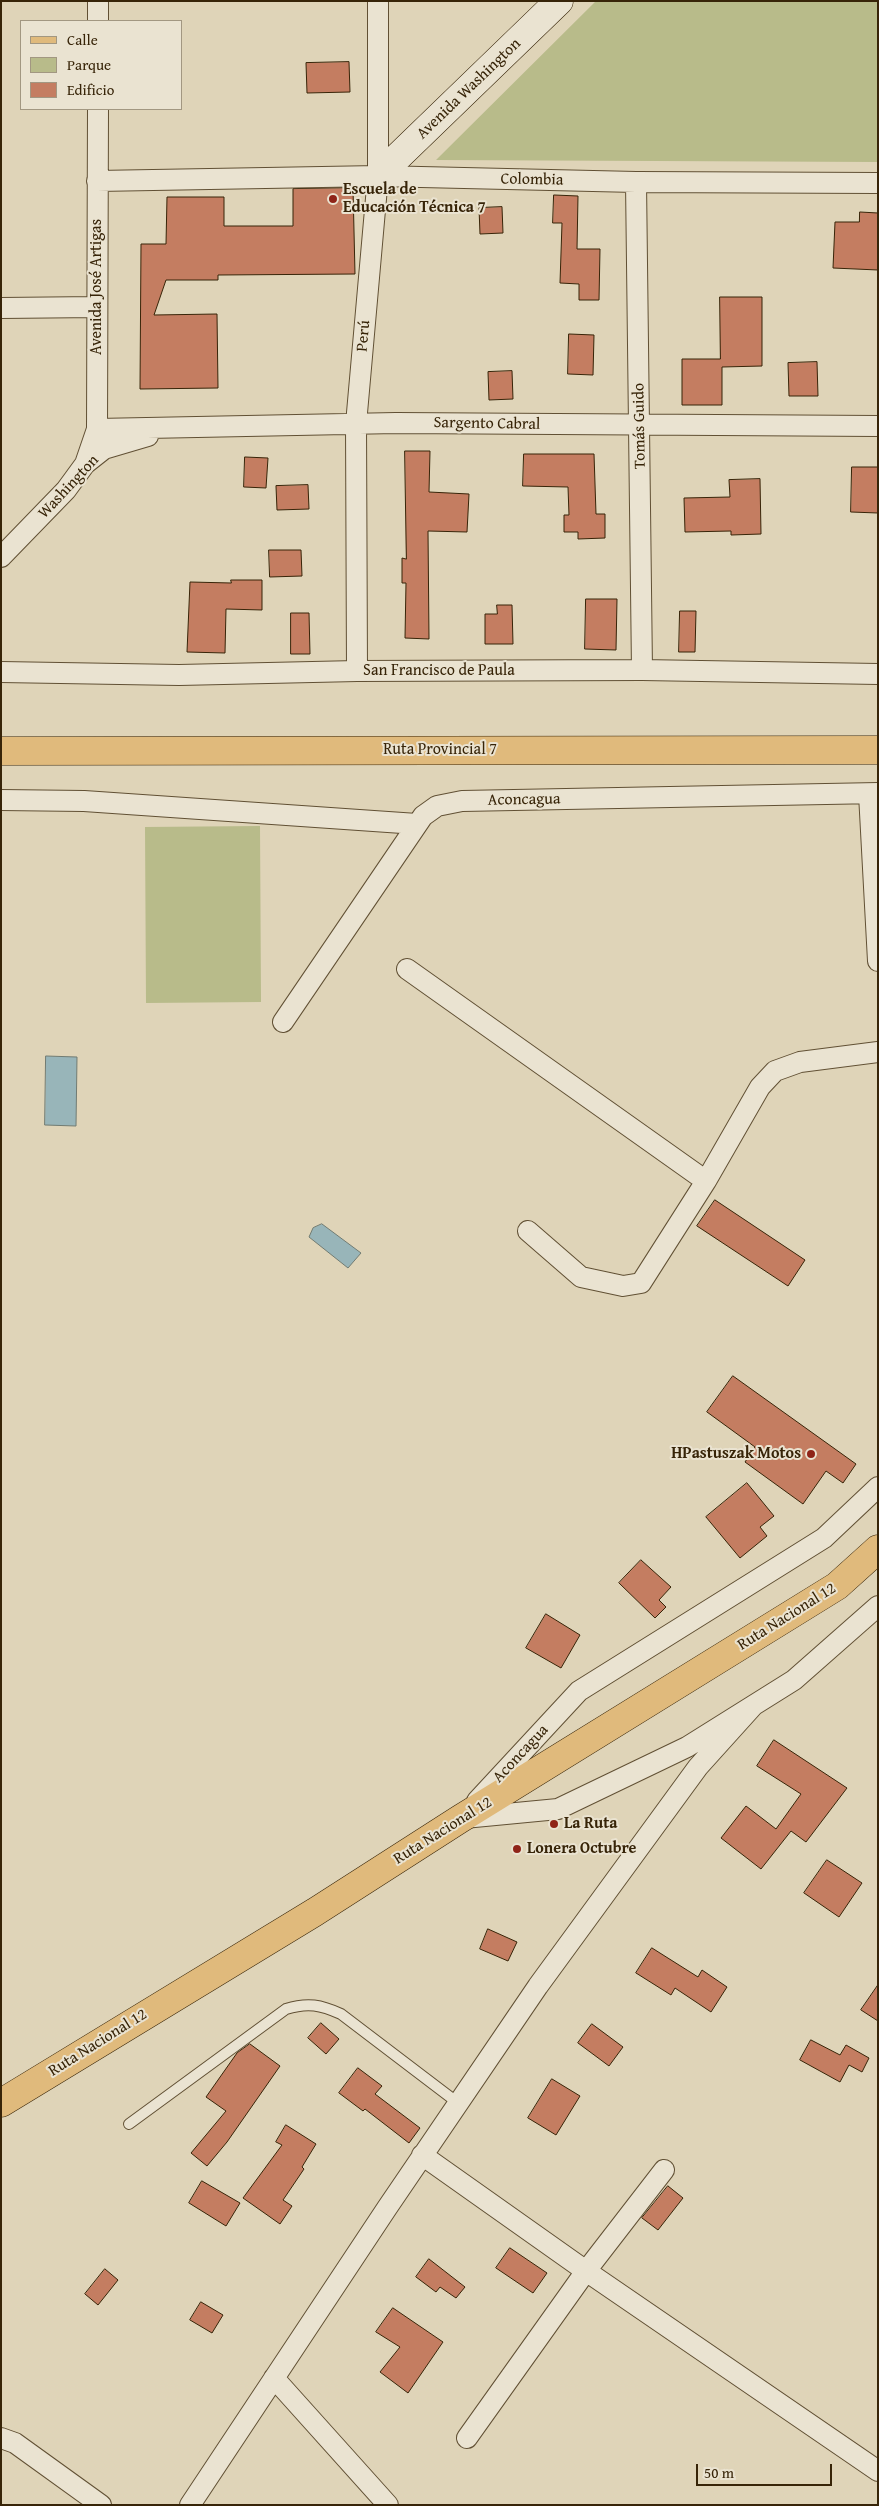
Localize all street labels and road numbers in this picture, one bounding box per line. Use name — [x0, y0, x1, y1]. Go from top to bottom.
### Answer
street label: Avenida Washington — [413, 34, 525, 144]
street label: Colombia — [500, 170, 564, 190]
street label: Avenida José Artigas — [87, 219, 107, 355]
street label: Perú — [353, 320, 375, 352]
street label: Tomás Guido — [630, 383, 650, 469]
street label: Sargento Cabral — [433, 413, 541, 435]
street label: Washington — [35, 451, 103, 523]
street label: San Francisco de Paula — [363, 661, 515, 681]
street label: Ruta Provincial 7 — [383, 740, 497, 760]
street label: Aconcagua — [487, 790, 561, 810]
street label: Ruta Nacional 12 — [734, 1579, 840, 1655]
street label: Aconcagua — [489, 1721, 553, 1787]
street label: Ruta Nacional 12 — [390, 1793, 496, 1869]
street label: Ruta Nacional 12 — [45, 2005, 151, 2081]

